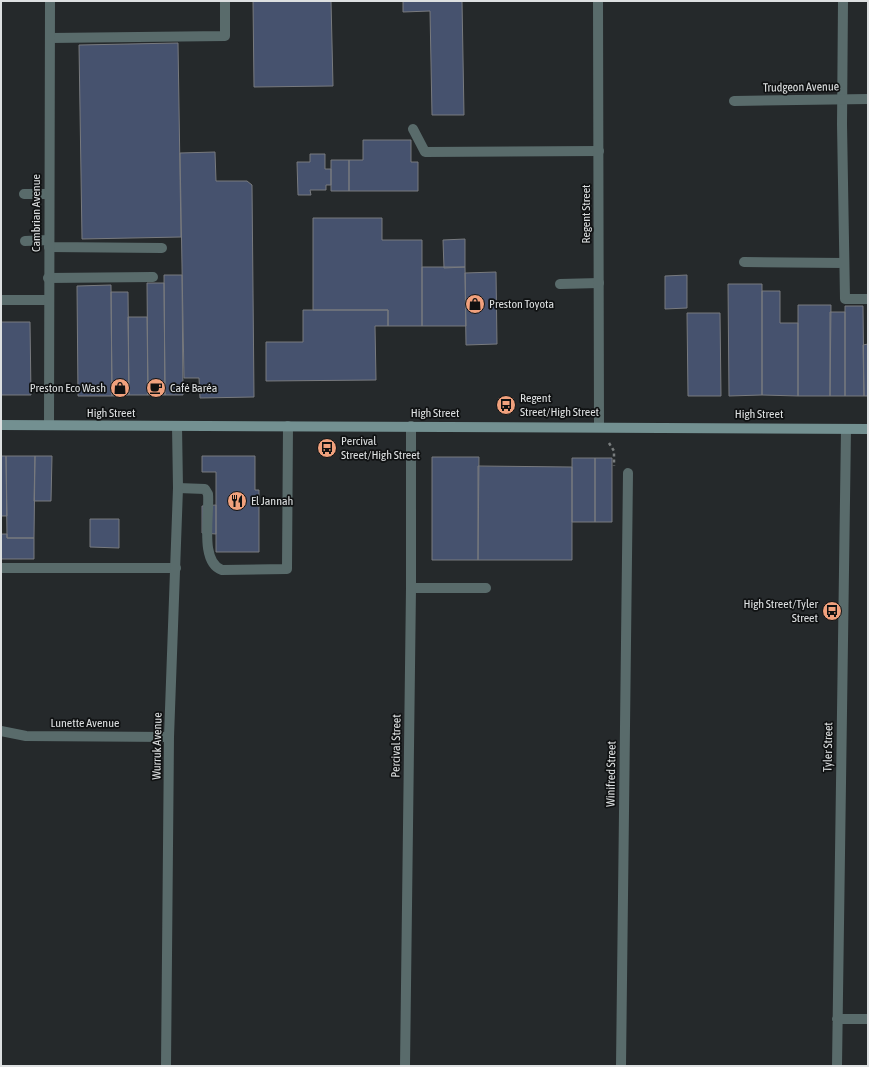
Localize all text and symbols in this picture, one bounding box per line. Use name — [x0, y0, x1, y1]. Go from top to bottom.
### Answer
street label: Trudgeon Avenue — [763, 79, 839, 95]
street label: Cambrian Avenue — [29, 174, 43, 252]
street label: Regent Street — [579, 184, 593, 244]
shop icon: Preston Toyota — [464, 293, 486, 315]
place label: Preston Toyota — [489, 297, 554, 311]
shop icon: Preston Eco Wash — [109, 377, 131, 399]
cafe icon: Café Baréa — [145, 377, 167, 399]
place label: Preston Eco Wash — [30, 381, 106, 395]
place label: Café Baréa — [170, 381, 217, 395]
place label: Regent Street/High Street — [520, 391, 600, 419]
bus stop icon: Regent Street/High Street — [495, 394, 517, 416]
street label: High Street — [87, 406, 136, 420]
street label: High Street — [411, 406, 460, 420]
street label: High Street — [735, 407, 784, 421]
place label: Percival Street/High Street — [341, 434, 421, 462]
bus stop icon: Percival Street/High Street — [316, 437, 338, 459]
restaurant icon: El Jannah — [226, 490, 248, 512]
place label: El Jannah — [251, 494, 293, 508]
place label: High Street/Tyler Street — [743, 597, 819, 625]
bus stop icon: High Street/Tyler Street — [821, 600, 843, 622]
street label: Wurruk Avenue — [149, 712, 165, 780]
street label: Percival Street — [388, 714, 404, 778]
street label: Lunette Avenue — [51, 716, 119, 730]
street label: Tyler Street — [821, 721, 835, 772]
street label: Winifred Street — [603, 740, 619, 807]

